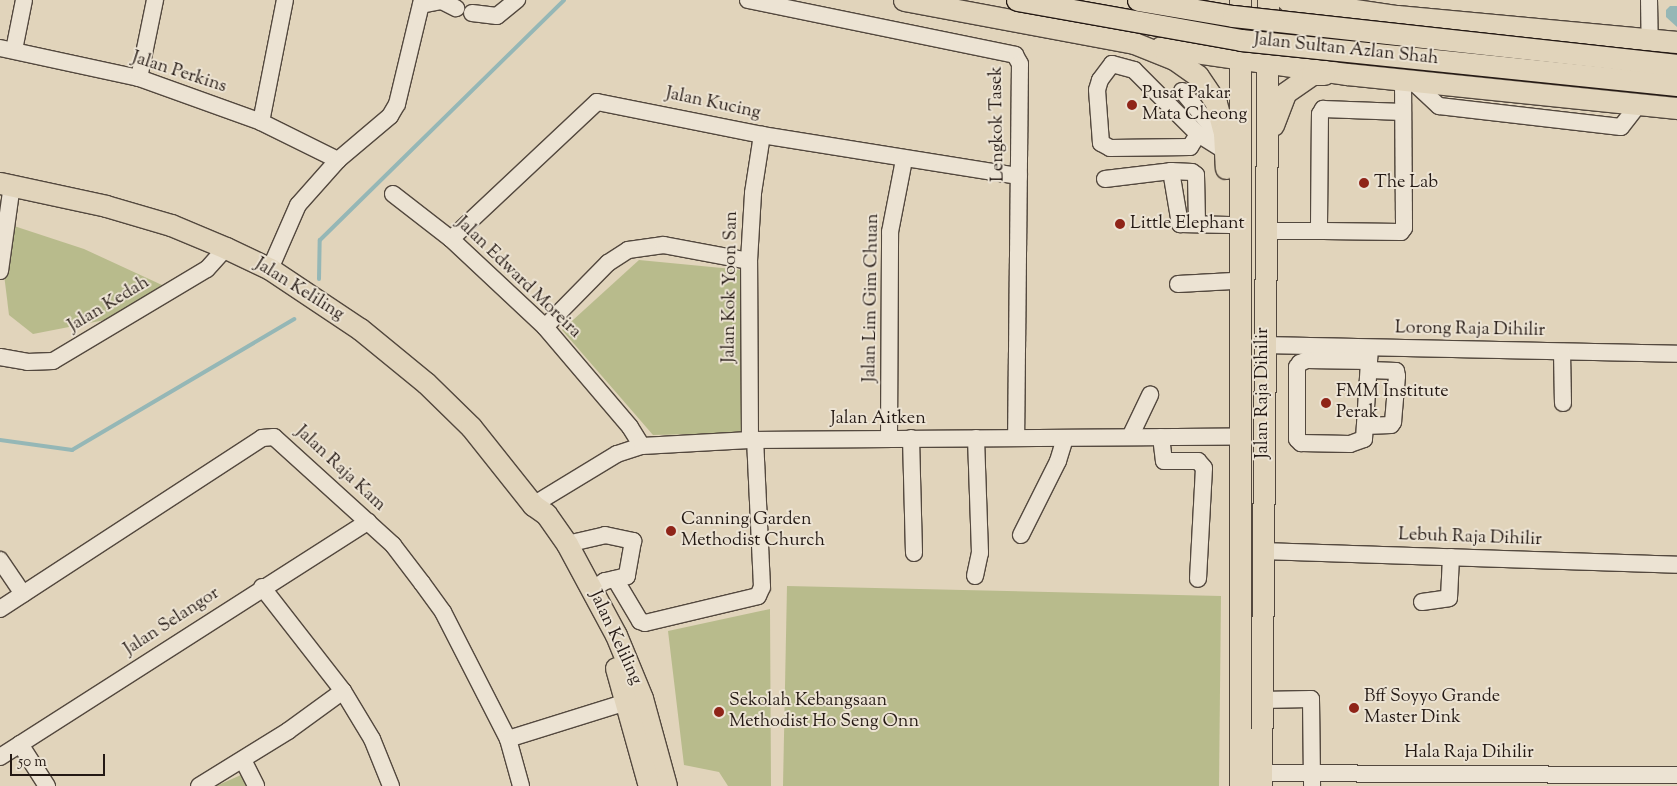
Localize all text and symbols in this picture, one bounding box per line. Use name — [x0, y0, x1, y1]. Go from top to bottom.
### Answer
street label: Jalan Sultan Azlan Shah — [1253, 30, 1439, 70]
street label: Jalan Perkins — [129, 48, 229, 98]
street label: Lengkok Tasek — [986, 66, 1010, 182]
street label: Jalan Kucing — [664, 83, 762, 125]
place label: Pusat Pakar Mata Cheong — [1142, 84, 1247, 126]
marker: Pusat Pakar Mata Cheong — [1126, 99, 1138, 111]
place label: The Lab — [1374, 172, 1438, 194]
marker: The Lab — [1358, 177, 1370, 189]
street label: Jalan Kok Yoon San — [719, 211, 743, 363]
street label: Jalan Edward Moreira — [451, 213, 585, 343]
street label: Jalan Lim Gim Chuan — [860, 213, 884, 383]
place label: Little Elephant — [1130, 213, 1245, 235]
marker: Little Elephant — [1114, 218, 1126, 230]
street label: Jalan Keliling — [250, 254, 348, 326]
street label: Jalan Kedah — [64, 272, 154, 338]
street label: Lorong Raja Dihilir — [1395, 318, 1545, 342]
street label: Jalan Raja Dihilir — [1252, 327, 1274, 459]
place label: FMM Institute Perak — [1336, 382, 1449, 424]
marker: FMM Institute Perak — [1320, 397, 1332, 409]
street label: Jalan Aitken — [830, 408, 926, 430]
street label: Jalan Raja Kam — [290, 422, 390, 516]
place label: Canning Garden Methodist Church — [681, 510, 825, 552]
marker: Canning Garden Methodist Church — [665, 525, 677, 537]
street label: Lebuh Raja Dihilir — [1398, 525, 1542, 551]
street label: Jalan Selangor — [120, 583, 224, 661]
street label: Jalan Keliling — [584, 588, 646, 688]
place label: Bff Soyyo Grande Master Dink — [1364, 687, 1500, 730]
place label: Sekolah Kebangsaan Methodist Ho Seng Onn — [729, 691, 919, 734]
marker: Bff Soyyo Grande Master Dink — [1348, 702, 1360, 714]
marker: Sekolah Kebangsaan Methodist Ho Seng Onn — [713, 706, 725, 718]
street label: Hala Raja Dihilir — [1404, 742, 1534, 764]
scale bar — [12, 744, 108, 776]
text: 50 m — [18, 752, 47, 773]

